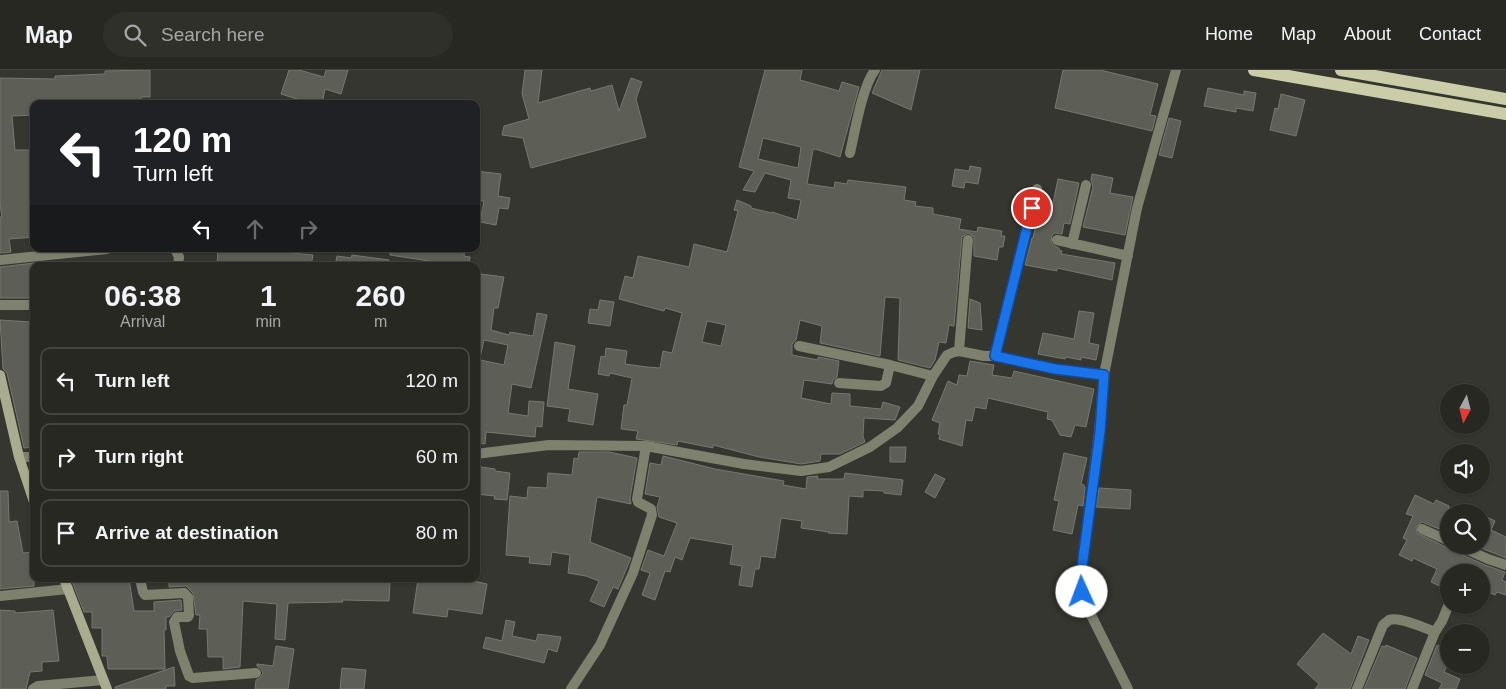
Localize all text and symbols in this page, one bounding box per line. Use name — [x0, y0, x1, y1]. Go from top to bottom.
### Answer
search box — [103, 12, 453, 57]
text: Map — [25, 21, 73, 48]
icon: search — [121, 21, 149, 49]
text: Search here — [161, 24, 265, 45]
text: Home — [1205, 24, 1253, 44]
text: Map — [1281, 24, 1316, 44]
text: About — [1344, 24, 1391, 44]
text: Contact — [1419, 24, 1481, 44]
icon: left — [50, 120, 115, 185]
text: 120 m — [133, 120, 232, 159]
text: Turn left — [133, 161, 213, 186]
pin — [1011, 187, 1053, 229]
icon: arrive — [1018, 194, 1046, 222]
icon: left — [188, 215, 216, 243]
icon: ahead — [241, 215, 269, 243]
icon: right — [294, 215, 322, 243]
text: 06:38 — [104, 279, 181, 312]
text: 1 — [260, 279, 277, 312]
text: 260 — [356, 279, 406, 312]
text: Arrival — [120, 313, 165, 330]
text: min — [255, 313, 281, 330]
text: m — [374, 313, 387, 330]
icon: left — [52, 367, 80, 395]
text: Turn left — [95, 370, 170, 391]
text: 120 m — [405, 370, 458, 391]
north arrow — [1440, 384, 1490, 434]
map controls — [1440, 384, 1490, 674]
icon: right — [52, 443, 80, 471]
button: sound — [1440, 444, 1490, 494]
text: Turn right — [95, 446, 183, 467]
text: 60 m — [416, 446, 458, 467]
button: search — [1440, 504, 1490, 554]
icon: arrive — [52, 519, 80, 547]
text: Arrive at destination — [95, 522, 279, 543]
text: 80 m — [416, 522, 458, 543]
button: + — [1440, 564, 1490, 614]
position arrow — [1055, 565, 1107, 617]
button: − — [1440, 624, 1490, 674]

